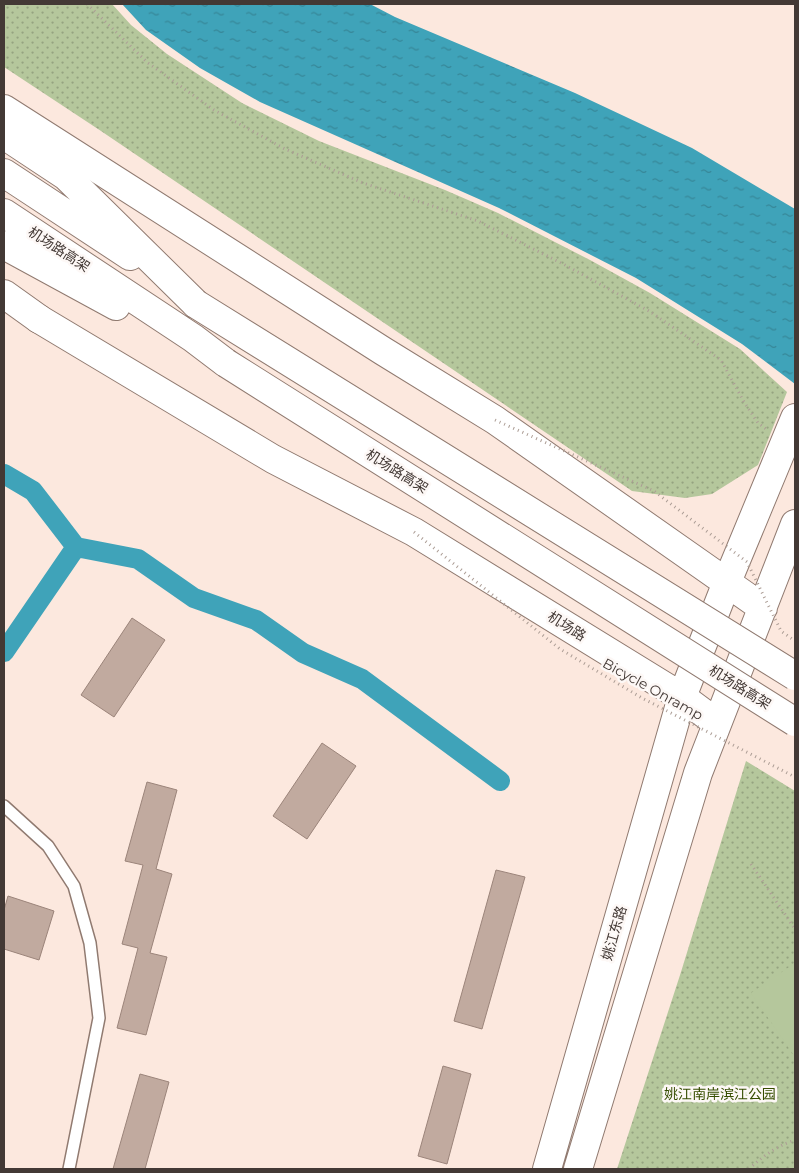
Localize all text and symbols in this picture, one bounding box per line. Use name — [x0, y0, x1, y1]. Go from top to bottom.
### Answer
street label: 机场路高架 — [25, 222, 93, 276]
street label: 机场路高架 — [363, 445, 431, 497]
street label: 机场路 — [544, 607, 590, 645]
street label: Bicycle Onramp — [600, 654, 706, 724]
street label: 机场路高架 — [706, 661, 774, 713]
street label: 姚江东路 — [598, 904, 630, 962]
park label: 姚江南岸滨江公园 — [664, 1085, 776, 1103]

